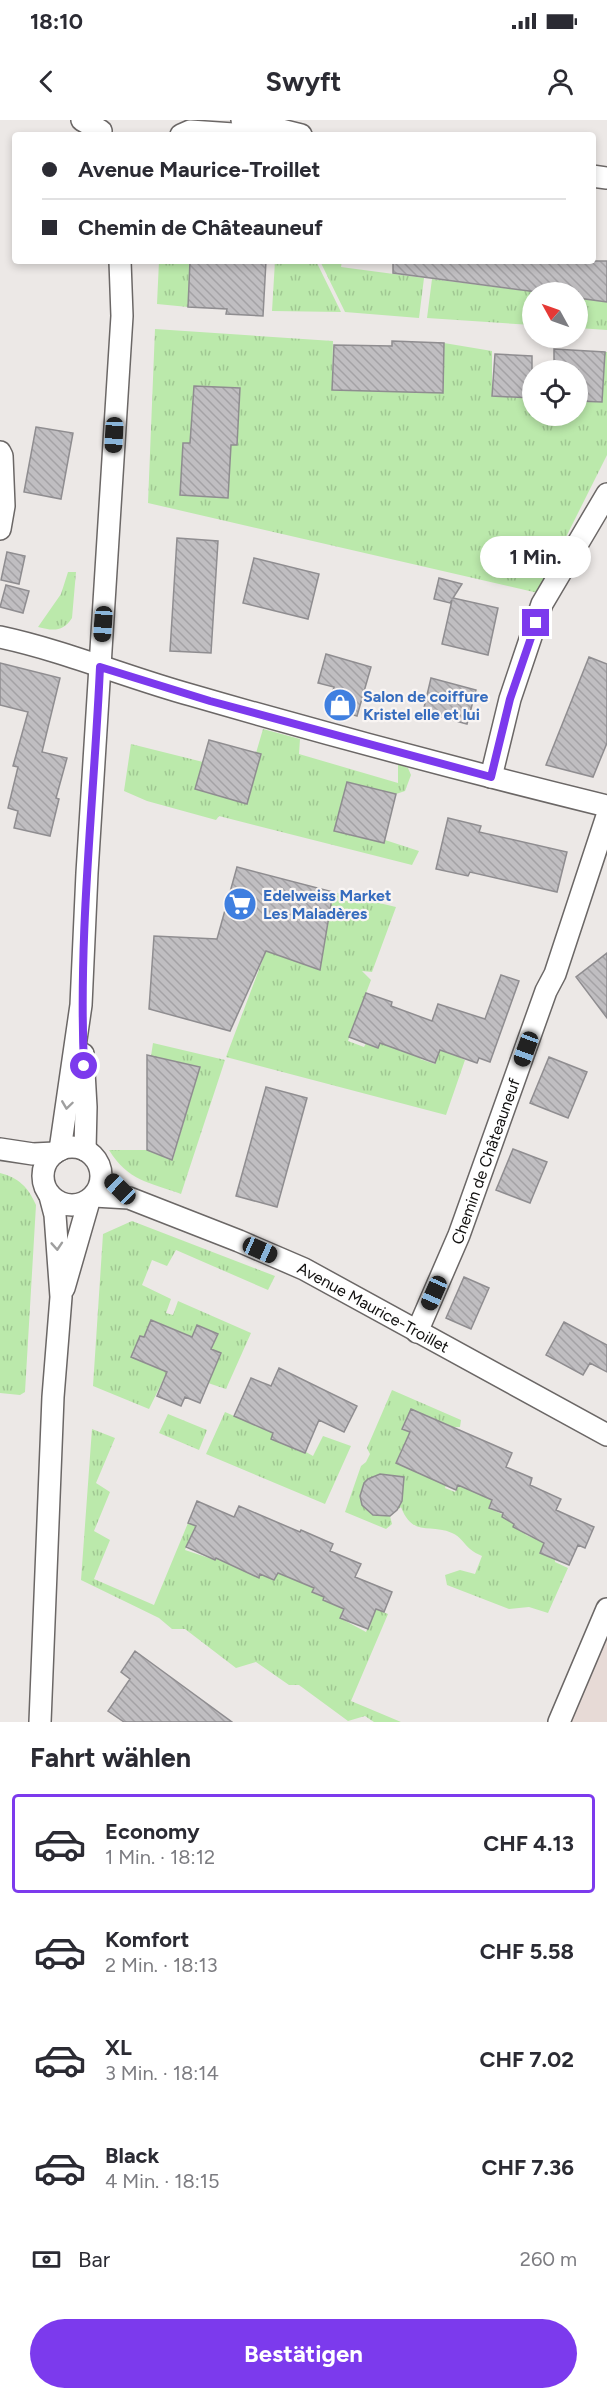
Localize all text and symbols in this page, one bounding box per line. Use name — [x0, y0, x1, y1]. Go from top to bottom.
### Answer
text: 18:10 — [30, 8, 83, 35]
icon: back — [30, 65, 63, 98]
text: Swyft — [266, 65, 341, 98]
icon: person — [544, 65, 577, 98]
text: Avenue Maurice-Troillet — [78, 156, 320, 183]
text: Chemin de Châteauneuf — [78, 214, 323, 241]
north arrow — [522, 282, 588, 348]
map controls — [522, 282, 588, 426]
button: locate — [522, 360, 588, 426]
car — [104, 417, 124, 453]
callout: 1 Min. — [480, 536, 592, 578]
text: 1 Min. — [510, 545, 561, 569]
car — [93, 605, 113, 643]
route end — [522, 609, 549, 636]
shop icon: Salon de coiffure Kristel elle et lui — [322, 687, 358, 723]
place label: Salon de coiffure Kristel elle et lui — [363, 687, 489, 724]
supermarket icon: Edelweiss Market Les Maladères — [222, 886, 258, 922]
place label: Edelweiss Market Les Maladères — [263, 886, 391, 923]
car — [511, 1029, 541, 1069]
route start — [70, 1052, 97, 1079]
street label: Chemin de Châteauneuf — [447, 1076, 524, 1247]
one-way arrow — [61, 1100, 73, 1109]
car — [101, 1170, 139, 1208]
car — [240, 1234, 280, 1266]
one-way arrow — [50, 1242, 63, 1251]
street label: Avenue Maurice-Troillet — [295, 1258, 453, 1356]
car — [418, 1273, 450, 1313]
text: Fahrt wählen — [30, 1741, 191, 1774]
icon: car — [33, 1817, 87, 1871]
text: Economy — [105, 1818, 200, 1845]
text: CHF 4.13 — [483, 1830, 574, 1857]
text: 1 Min. · 18:12 — [105, 1845, 215, 1869]
icon: car — [33, 1925, 87, 1979]
text: Komfort — [105, 1926, 189, 1953]
text: CHF 5.58 — [480, 1938, 574, 1965]
text: 2 Min. · 18:13 — [105, 1953, 218, 1977]
icon: car — [33, 2033, 87, 2087]
text: XL — [105, 2034, 132, 2061]
text: CHF 7.02 — [479, 2046, 574, 2073]
text: 3 Min. · 18:14 — [105, 2061, 219, 2085]
icon: car — [33, 2141, 87, 2195]
text: Black — [105, 2142, 159, 2169]
text: CHF 7.36 — [481, 2154, 574, 2181]
text: 4 Min. · 18:15 — [105, 2169, 220, 2193]
icon: cash — [30, 2243, 63, 2276]
text: Bar — [78, 2246, 110, 2273]
text: 260 m — [520, 2247, 577, 2271]
button: Bestätigen — [30, 2319, 577, 2388]

